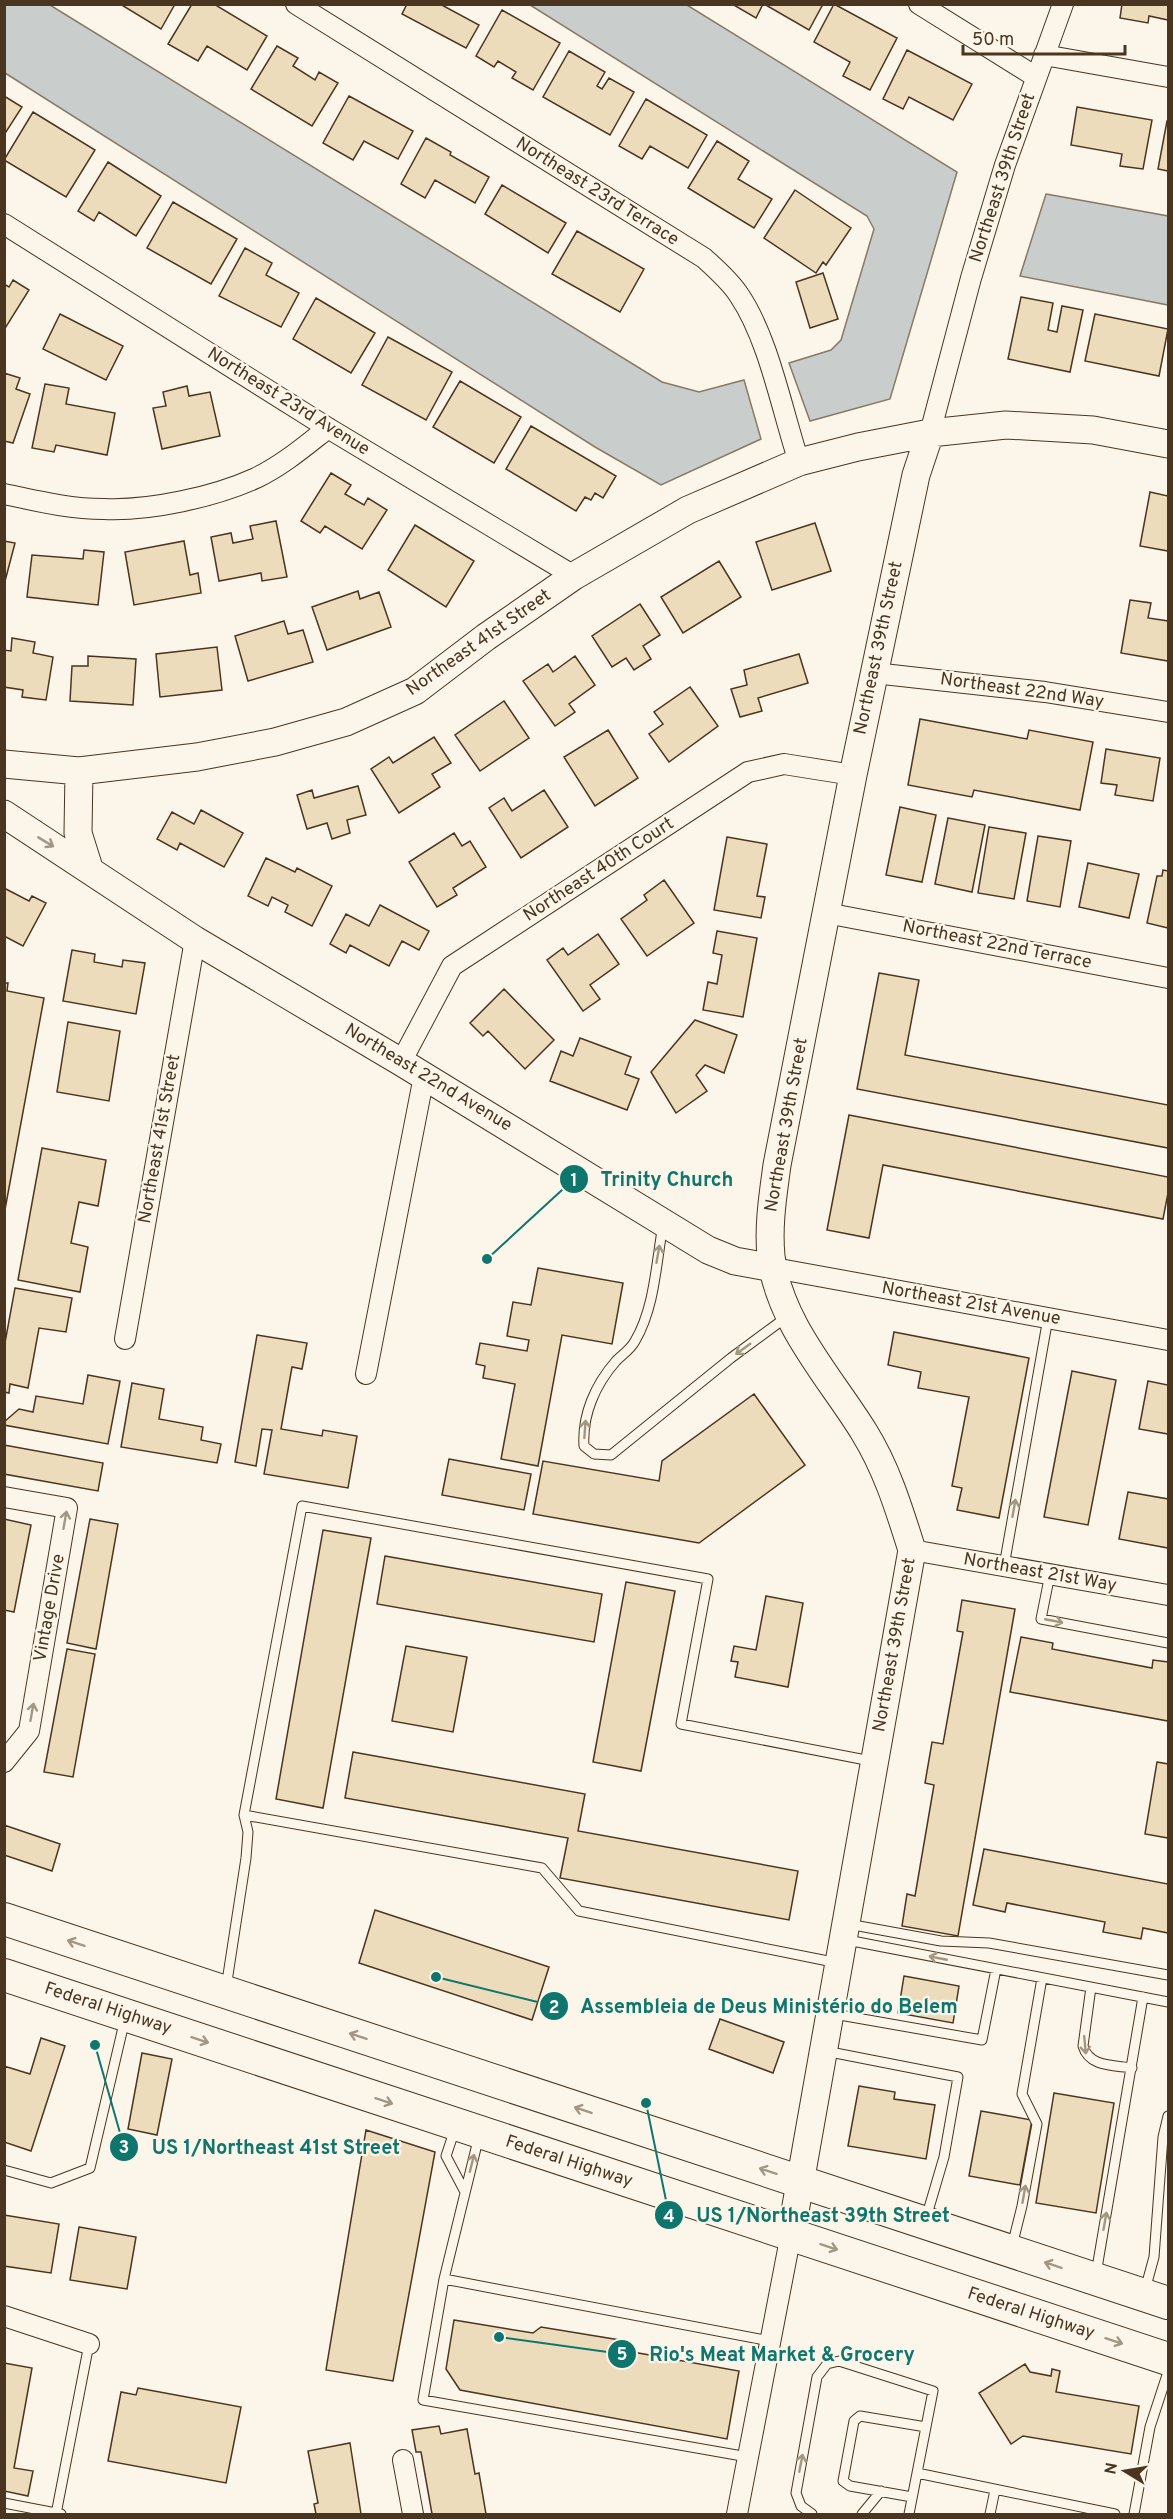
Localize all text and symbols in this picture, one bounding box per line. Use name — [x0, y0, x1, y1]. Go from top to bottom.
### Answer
scale bar — [963, 18, 1125, 56]
text: 50 m — [972, 29, 1014, 52]
street label: Northeast 39th Street — [965, 90, 1041, 266]
street label: Northeast 23rd Terrace — [511, 132, 683, 252]
street label: Northeast 23rd Avenue — [202, 343, 374, 461]
street label: Northeast 39th Street — [849, 559, 909, 737]
street label: Northeast 41st Street — [402, 584, 556, 702]
street label: Northeast 22nd Way — [939, 668, 1105, 714]
street label: Northeast 40th Court — [519, 813, 679, 927]
one-way arrow — [37, 836, 54, 848]
street label: Northeast 22nd Terrace — [901, 915, 1093, 975]
street label: Northeast 22nd Avenue — [340, 1019, 516, 1137]
street label: Northeast 39th Street — [760, 1036, 814, 1214]
street label: Northeast 41st Street — [134, 1053, 186, 1225]
callout: Trinity Church — [559, 1160, 746, 1198]
text: Trinity Church — [601, 1168, 733, 1194]
text: 1 — [570, 1170, 578, 1193]
one-way arrow — [653, 1244, 664, 1264]
street label: Northeast 21st Avenue — [880, 1277, 1062, 1331]
one-way arrow — [736, 1343, 752, 1355]
one-way arrow — [579, 1420, 590, 1439]
one-way arrow — [1009, 1499, 1020, 1519]
one-way arrow — [60, 1511, 71, 1531]
street label: Northeast 21st Way — [962, 1548, 1118, 1598]
street label: Vintage Drive — [29, 1552, 71, 1664]
street label: Northeast 39th Street — [868, 1556, 922, 1734]
one-way arrow — [1044, 1616, 1063, 1627]
one-way arrow — [27, 1703, 38, 1723]
one-way arrow — [67, 1936, 86, 1947]
one-way arrow — [929, 1952, 948, 1963]
street label: Federal Highway — [41, 1978, 175, 2040]
callout: Assembleia de Deus Ministério do Belem — [539, 1987, 970, 2025]
text: Assembleia de Deus Ministério do Belem — [580, 1995, 958, 2021]
text: 2 — [548, 1997, 560, 2020]
one-way arrow — [349, 2030, 368, 2041]
one-way arrow — [190, 2035, 209, 2046]
one-way arrow — [1080, 2035, 1091, 2054]
one-way arrow — [375, 2097, 393, 2108]
one-way arrow — [574, 2104, 593, 2115]
callout: US 1/Northeast 41st Street — [109, 2128, 412, 2166]
street label: Federal Highway — [502, 2131, 636, 2193]
text: US 1/Northeast 41st Street — [152, 2136, 400, 2162]
text: 3 — [119, 2137, 129, 2160]
one-way arrow — [467, 2154, 479, 2173]
one-way arrow — [759, 2165, 778, 2176]
one-way arrow — [1019, 2185, 1030, 2205]
callout: US 1/Northeast 39th Street — [654, 2196, 962, 2234]
text: US 1/Northeast 39th Street — [696, 2204, 950, 2230]
text: 4 — [663, 2206, 675, 2229]
one-way arrow — [1100, 2212, 1111, 2232]
one-way arrow — [819, 2242, 838, 2253]
one-way arrow — [1044, 2259, 1063, 2270]
street label: Federal Highway — [964, 2283, 1098, 2345]
callout: Rio's Meat Market & Grocery — [607, 2335, 927, 2373]
one-way arrow — [1104, 2337, 1123, 2348]
text: Rio's Meat Market & Grocery — [649, 2343, 915, 2369]
text: 5 — [617, 2344, 628, 2367]
north arrow — [1095, 2441, 1155, 2501]
one-way arrow — [796, 2453, 807, 2473]
text: N — [1101, 2461, 1123, 2476]

